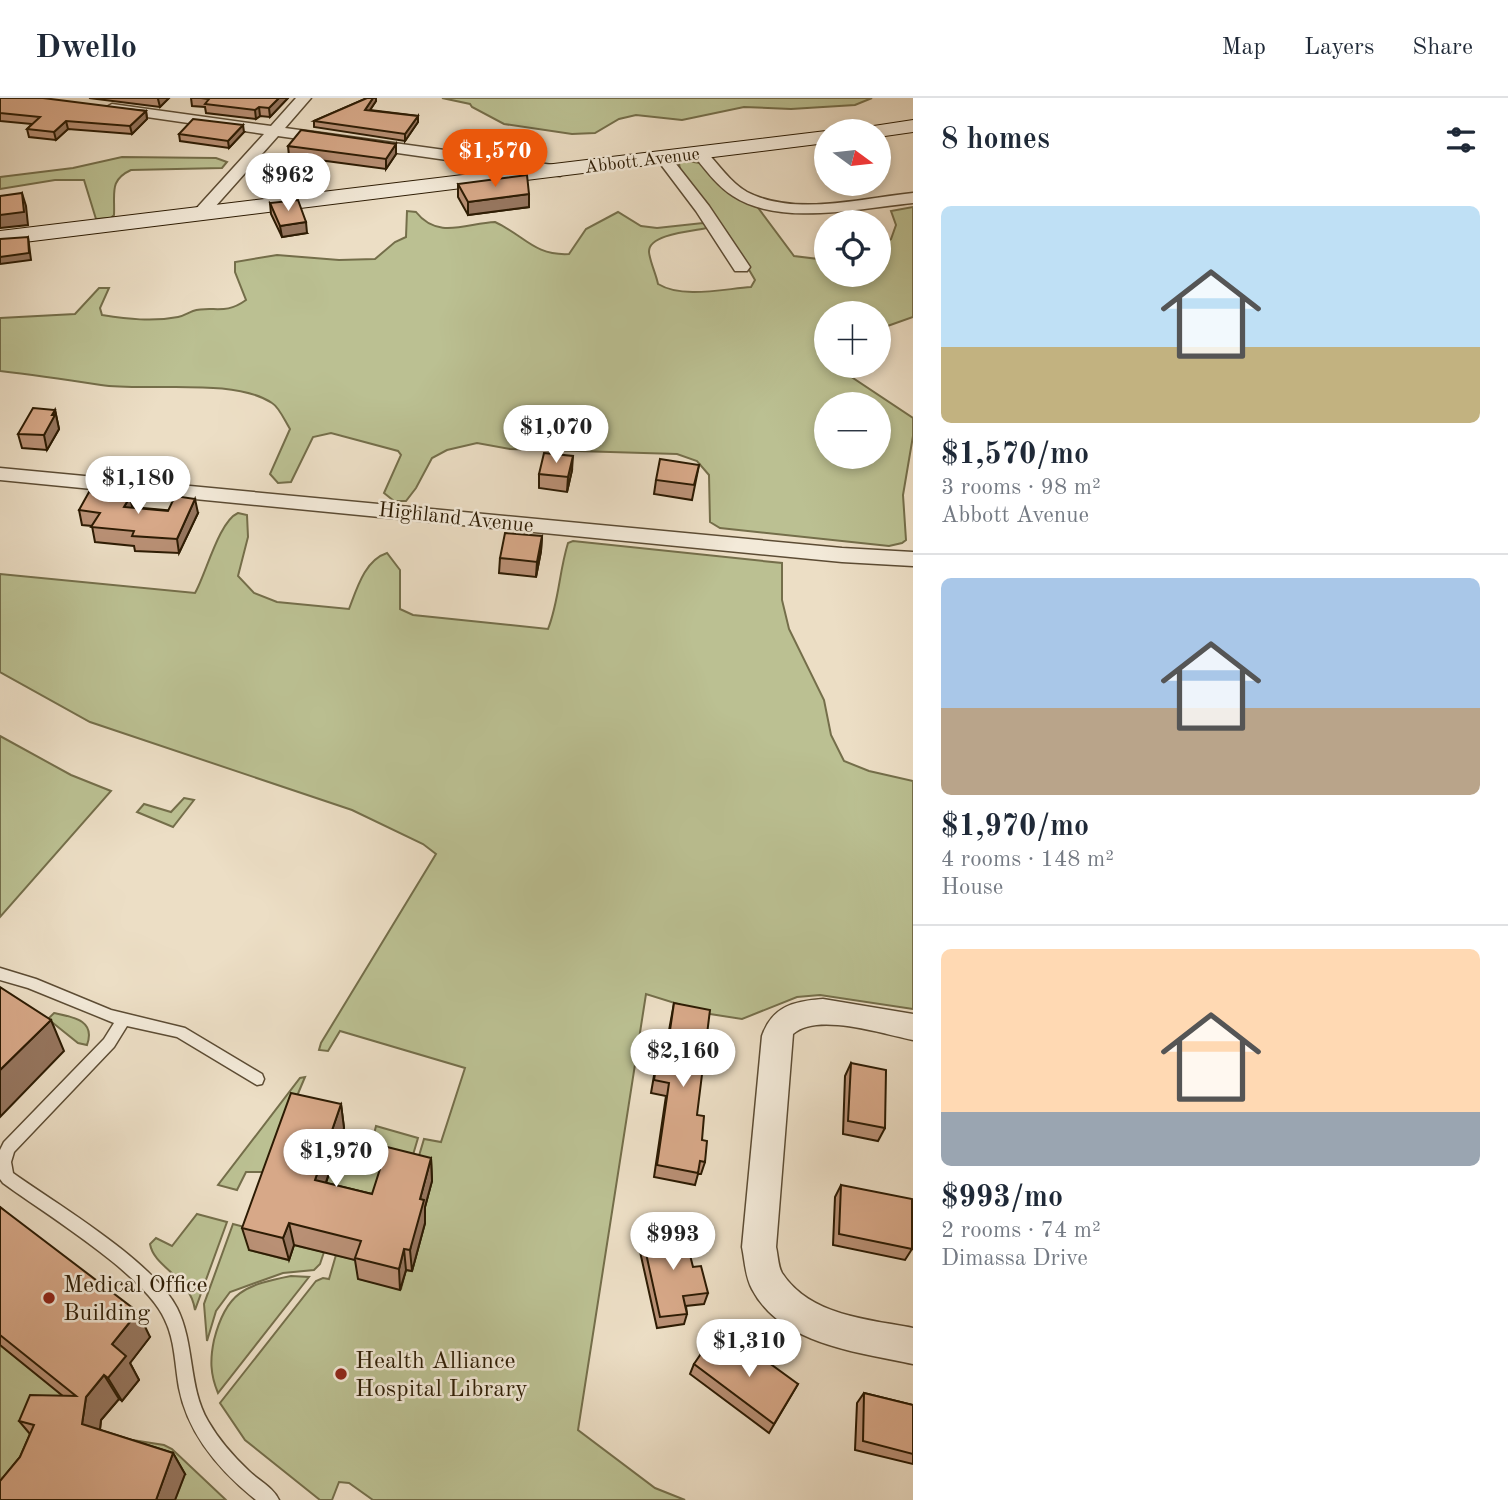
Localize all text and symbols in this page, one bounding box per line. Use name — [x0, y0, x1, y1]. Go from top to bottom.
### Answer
text: Dwello — [35, 32, 137, 65]
text: Map — [1222, 36, 1266, 60]
text: Layers — [1304, 36, 1374, 60]
text: Share — [1412, 36, 1473, 60]
north arrow — [814, 119, 891, 196]
map controls — [814, 119, 891, 469]
icon: filters — [1442, 121, 1480, 159]
text: 8 homes — [941, 125, 1050, 155]
pin: $1,570 — [438, 130, 552, 189]
text: $1,570 — [458, 140, 532, 163]
street label: Abbott Avenue — [583, 145, 701, 177]
pin: $962 — [247, 153, 329, 213]
text: $962 — [261, 164, 315, 187]
button: locate — [814, 210, 891, 287]
icon: home — [1148, 251, 1274, 377]
button: + — [814, 301, 891, 378]
button: − — [814, 392, 891, 469]
pin: $1,070 — [499, 406, 613, 465]
text: $1,070 — [519, 416, 593, 439]
text: $1,570/mo — [941, 440, 1089, 470]
pin: $1,180 — [81, 456, 195, 516]
text: $1,180 — [101, 467, 175, 490]
text: 3 rooms · 98 m² — [941, 476, 1101, 499]
street label: Highland Avenue — [377, 500, 534, 537]
text: Abbott Avenue — [941, 504, 1089, 527]
icon: home — [1148, 623, 1274, 749]
text: $1,970/mo — [941, 812, 1089, 842]
text: 4 rooms · 148 m² — [941, 848, 1114, 871]
text: House — [941, 876, 1003, 899]
icon: home — [1148, 994, 1274, 1120]
pin: $2,160 — [626, 1030, 740, 1089]
text: $2,160 — [646, 1040, 720, 1063]
pin: $1,970 — [279, 1130, 393, 1189]
text: $1,970 — [299, 1140, 373, 1163]
text: $993/mo — [941, 1183, 1063, 1213]
pin: $993 — [632, 1212, 714, 1272]
text: 2 rooms · 74 m² — [941, 1219, 1101, 1242]
text: $993 — [646, 1223, 700, 1246]
text: Dimassa Drive — [941, 1247, 1088, 1270]
place label: Medical Office Building — [63, 1274, 208, 1326]
marker: Medical Office Building — [41, 1290, 57, 1306]
pin: $1,310 — [692, 1320, 806, 1379]
text: $1,310 — [712, 1330, 786, 1353]
place label: Health Alliance Hospital Library — [355, 1350, 528, 1402]
marker: Health Alliance Hospital Library — [333, 1366, 349, 1382]

